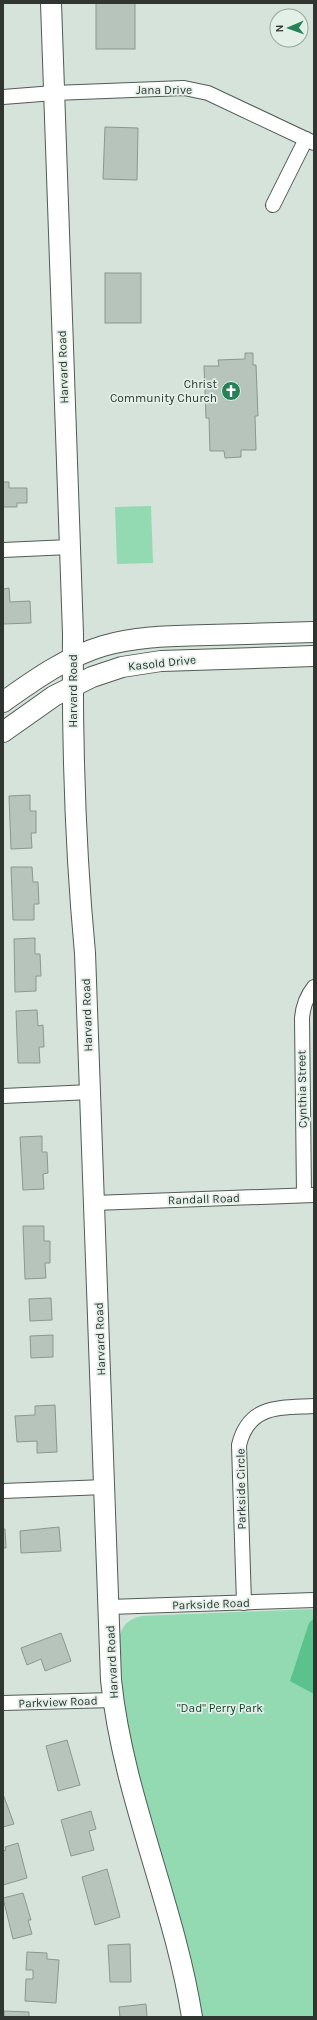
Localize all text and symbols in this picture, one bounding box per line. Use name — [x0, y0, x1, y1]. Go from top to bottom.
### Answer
north arrow — [269, 8, 309, 48]
text: N — [273, 24, 286, 33]
street label: Jana Drive — [136, 83, 192, 97]
street label: Harvard Road — [55, 330, 71, 404]
place label: Christ Community Church — [110, 377, 217, 405]
church icon: Christ Community Church — [220, 380, 242, 402]
street label: Kasold Drive — [127, 652, 197, 674]
street label: Harvard Road — [66, 654, 80, 728]
street label: Harvard Road — [79, 978, 95, 1052]
street label: Cynthia Street — [294, 1049, 310, 1128]
street label: Randall Road — [168, 1191, 240, 1207]
street label: Harvard Road — [92, 1302, 108, 1376]
street label: Parkside Circle — [233, 1448, 249, 1530]
street label: Parkside Road — [172, 1596, 250, 1612]
street label: Harvard Road — [103, 1625, 121, 1699]
street label: Parkview Road — [18, 1694, 98, 1710]
park label: "Dad" Perry Park — [177, 1701, 263, 1715]

